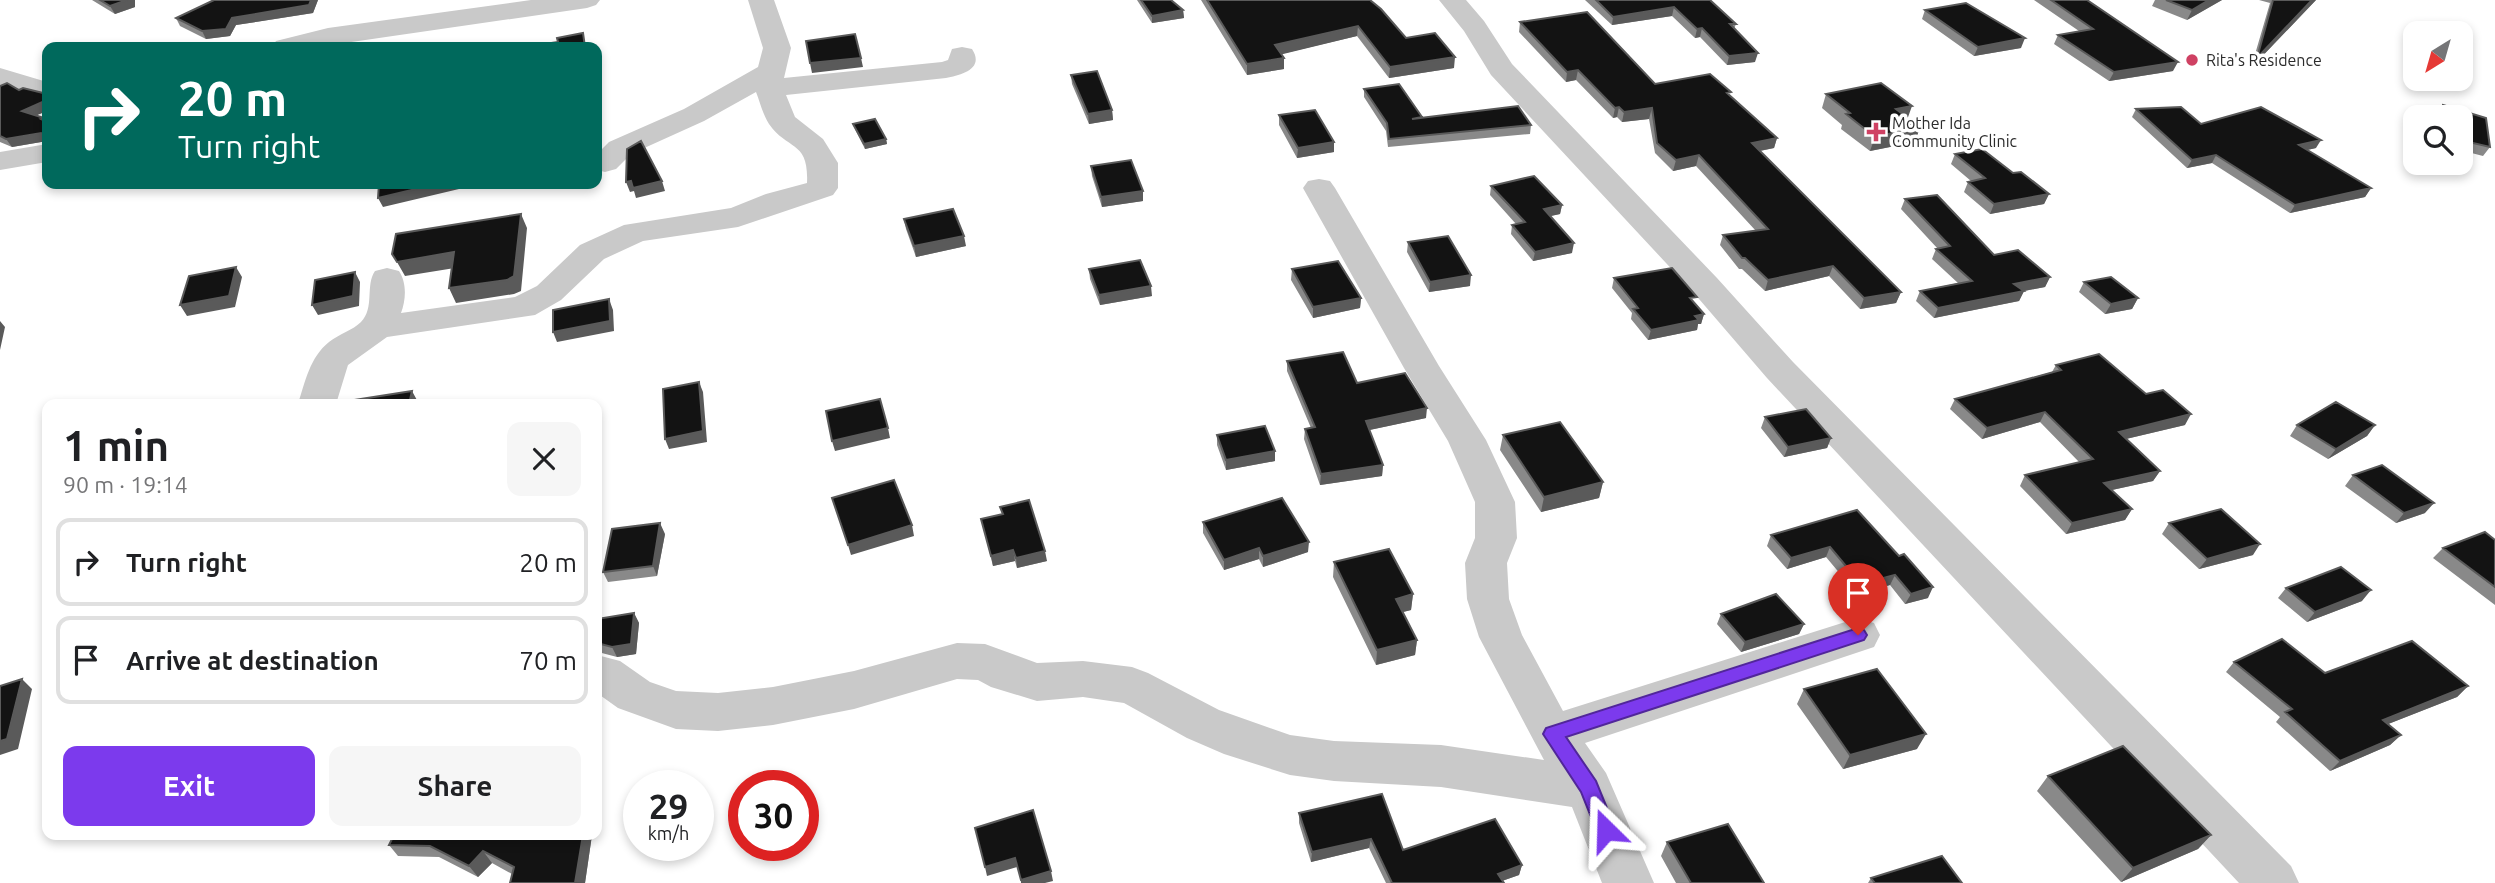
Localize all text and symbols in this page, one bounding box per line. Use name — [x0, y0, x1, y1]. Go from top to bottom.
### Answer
north arrow — [2403, 21, 2473, 91]
map controls — [2403, 21, 2473, 175]
place label: Rita's Residence — [2206, 51, 2322, 69]
marker: Rita's Residence — [2184, 52, 2200, 68]
icon: right — [63, 70, 154, 161]
text: 20 m — [178, 70, 287, 125]
button: search — [2403, 105, 2473, 175]
place label: Mother Ida Community Clinic — [1892, 114, 2018, 150]
marker: Mother Ida Community Clinic — [1866, 122, 1886, 142]
text: Turn right — [178, 128, 320, 164]
text: 1 min — [63, 422, 169, 469]
button: close — [507, 422, 581, 496]
text: 90 m · 19:14 — [63, 472, 188, 497]
icon: right — [67, 543, 105, 581]
text: Turn right — [126, 548, 247, 577]
text: 20 m — [519, 548, 577, 577]
pin — [1828, 563, 1888, 635]
icon: arrive — [1839, 574, 1877, 612]
icon: arrive — [67, 641, 105, 679]
text: Arrive at destination — [126, 646, 379, 675]
text: 70 m — [519, 646, 577, 675]
button: Exit — [63, 746, 315, 826]
button: Share — [329, 746, 581, 826]
speed limit sign: 30 — [728, 770, 819, 861]
text: 29 — [649, 786, 688, 826]
position arrow — [1569, 793, 1643, 867]
text: km/h — [648, 823, 689, 843]

